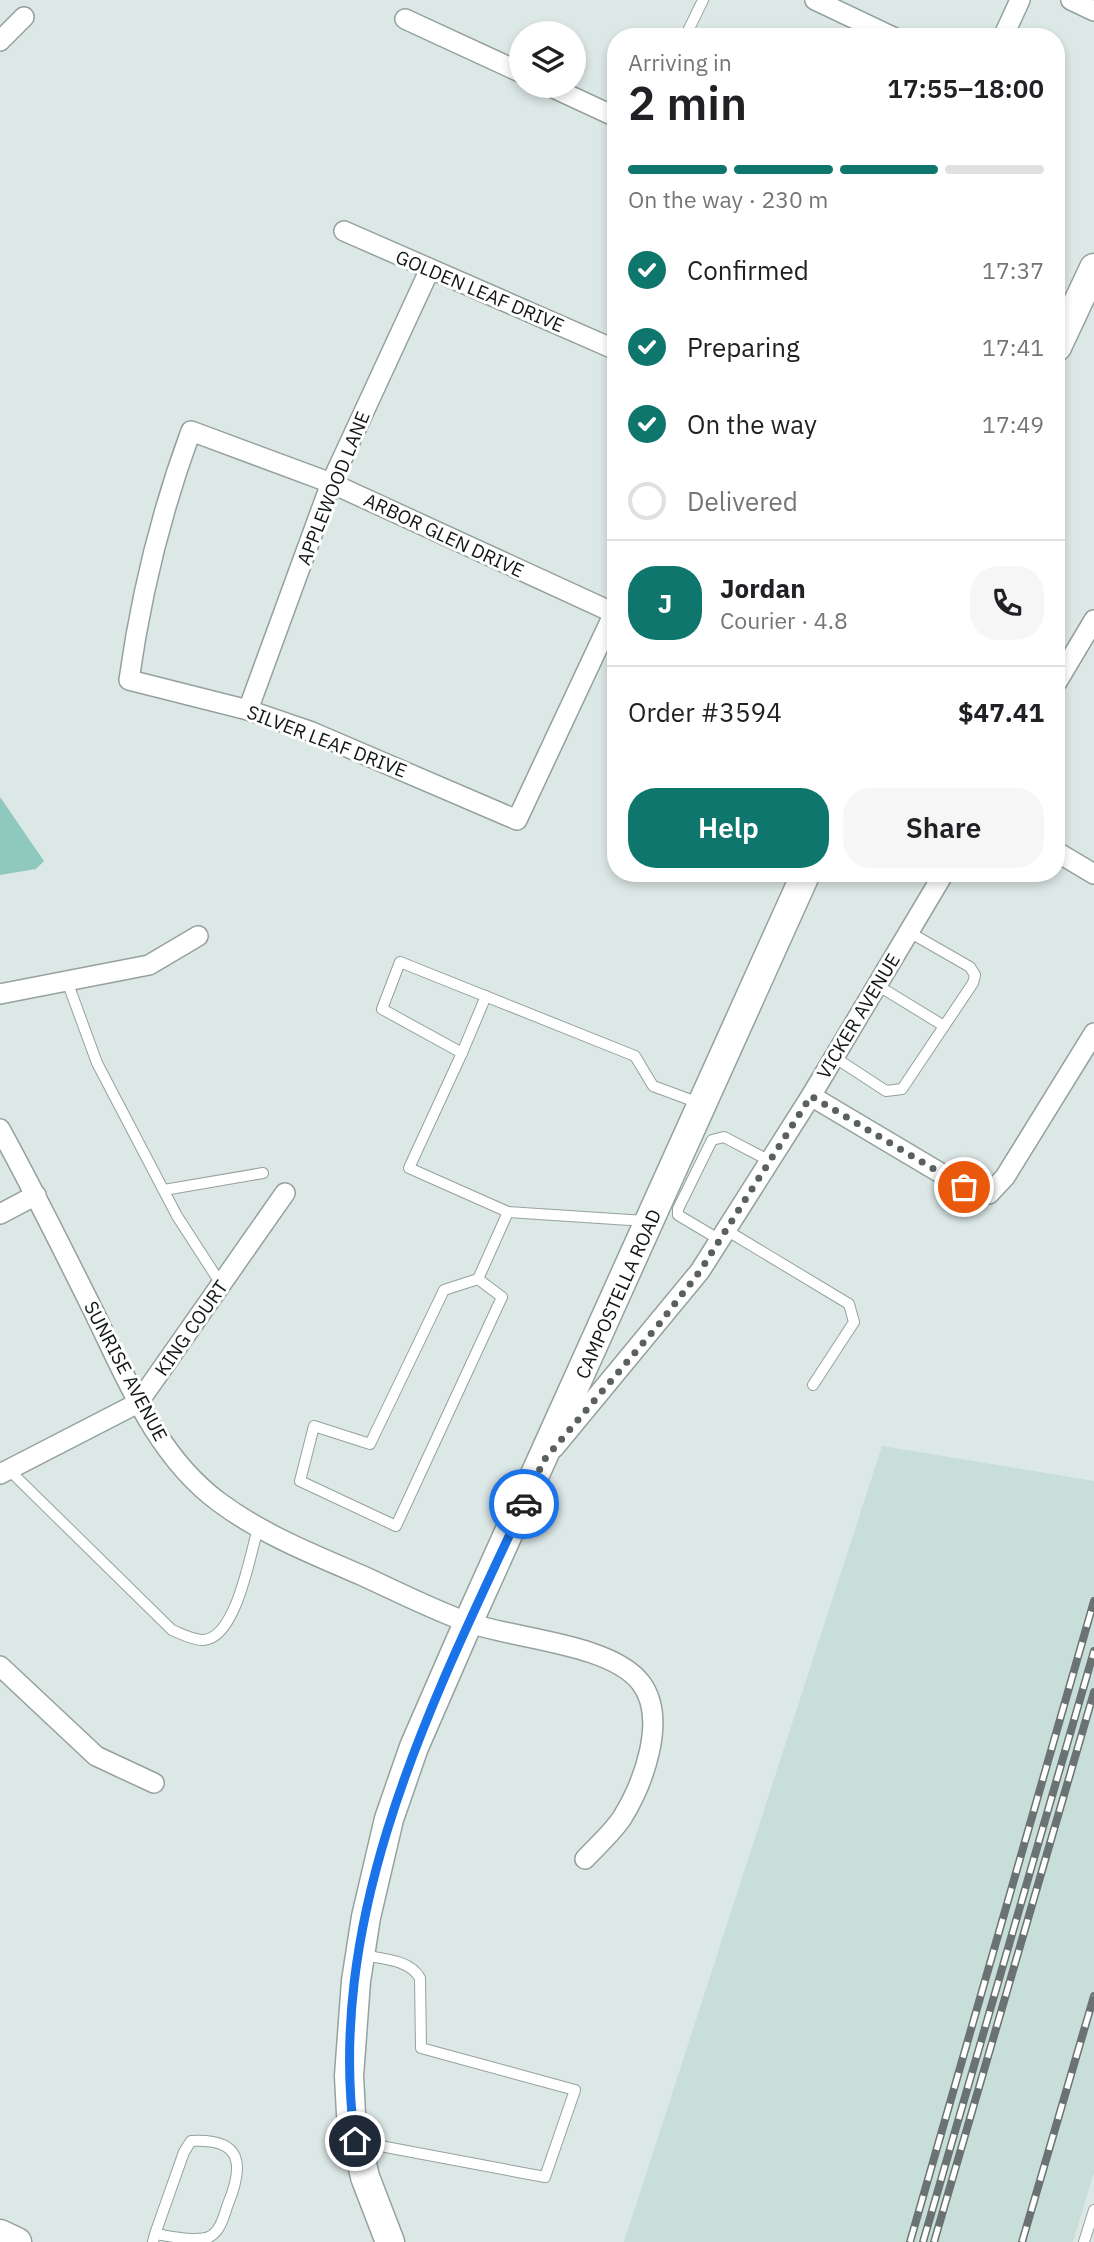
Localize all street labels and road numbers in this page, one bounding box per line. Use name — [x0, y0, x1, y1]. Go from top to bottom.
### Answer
street label: GOLDEN LEAF DRIVE — [392, 245, 568, 337]
street label: APPLEWOOD LANE — [291, 408, 375, 568]
street label: ARBOR GLEN DRIVE — [360, 487, 528, 583]
street label: SILVER LEAF DRIVE — [244, 699, 410, 783]
street label: VICKER AVENUE — [811, 949, 905, 1083]
street label: CAMPOSTELLA ROAD — [570, 1205, 666, 1383]
street label: KING COURT — [149, 1275, 233, 1380]
street label: SUNRISE AVENUE — [79, 1297, 173, 1445]

